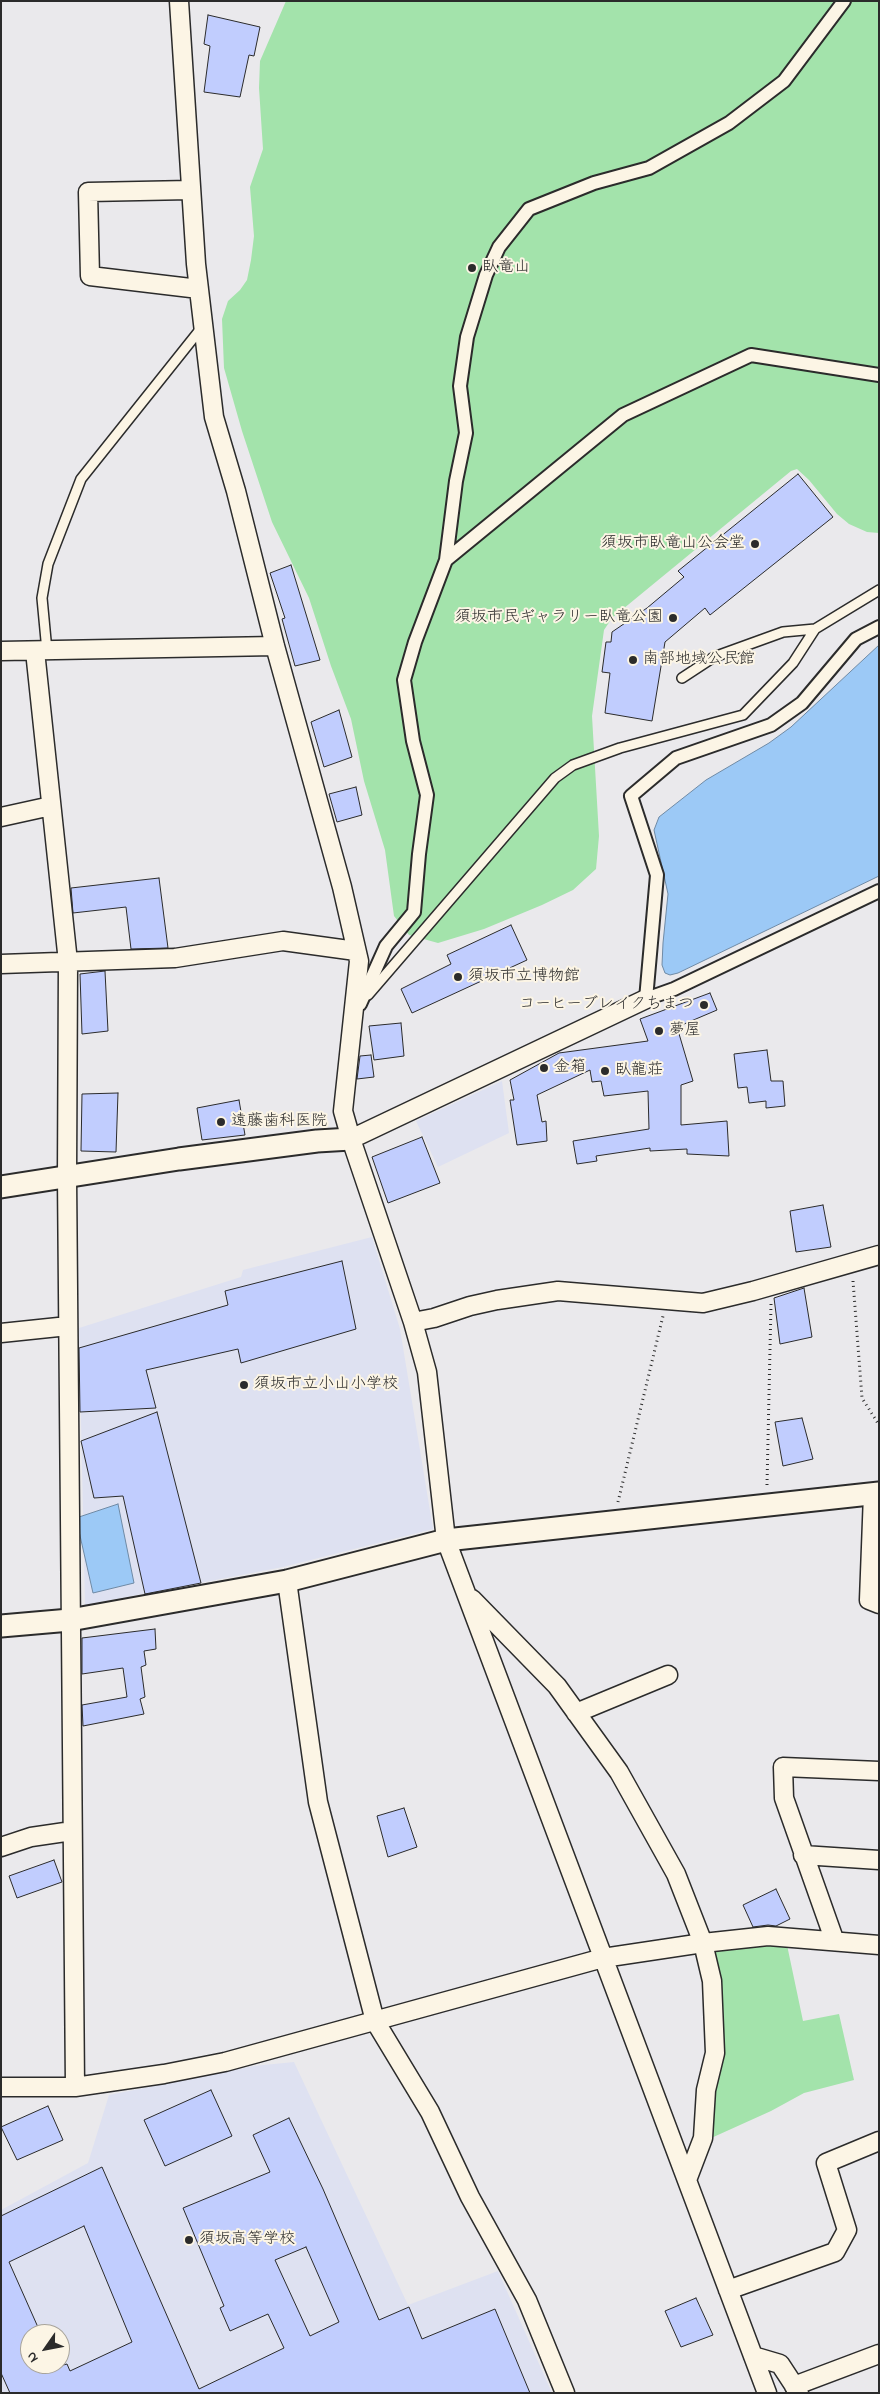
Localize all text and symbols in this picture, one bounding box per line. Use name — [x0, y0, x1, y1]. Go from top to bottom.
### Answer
place label: 臥竜山 — [482, 258, 530, 278]
marker: 臥竜山 — [466, 262, 478, 274]
place label: 須坂市臥竜山公会堂 — [601, 534, 745, 554]
marker: 須坂市臥竜山公会堂 — [749, 538, 761, 550]
place label: 須坂市民ギャラリー臥竜公園 — [455, 608, 663, 628]
marker: 須坂市民ギャラリー臥竜公園 — [667, 612, 679, 624]
place label: 南部地域公民館 — [643, 650, 755, 670]
marker: 南部地域公民館 — [627, 654, 639, 666]
place label: 須坂市立博物館 — [468, 967, 580, 987]
marker: 須坂市立博物館 — [452, 971, 464, 983]
place label: コーヒーブレイクちまつ — [519, 995, 694, 1015]
marker: コーヒーブレイクちまつ — [698, 999, 710, 1011]
place label: 夢屋 — [669, 1021, 701, 1041]
marker: 夢屋 — [653, 1025, 665, 1037]
place label: 金箱 — [554, 1058, 586, 1078]
place label: 臥龍荘 — [615, 1061, 663, 1081]
marker: 金箱 — [538, 1062, 550, 1074]
marker: 臥龍荘 — [599, 1065, 611, 1077]
place label: 遠藤歯科医院 — [231, 1112, 327, 1132]
marker: 遠藤歯科医院 — [215, 1116, 227, 1128]
place label: 須坂市立小山小学校 — [254, 1375, 398, 1395]
marker: 須坂市立小山小学校 — [238, 1379, 250, 1391]
place label: 須坂高等学校 — [199, 2230, 295, 2250]
marker: 須坂高等学校 — [183, 2234, 195, 2246]
north arrow — [20, 2324, 70, 2374]
text: N — [21, 2347, 44, 2367]

